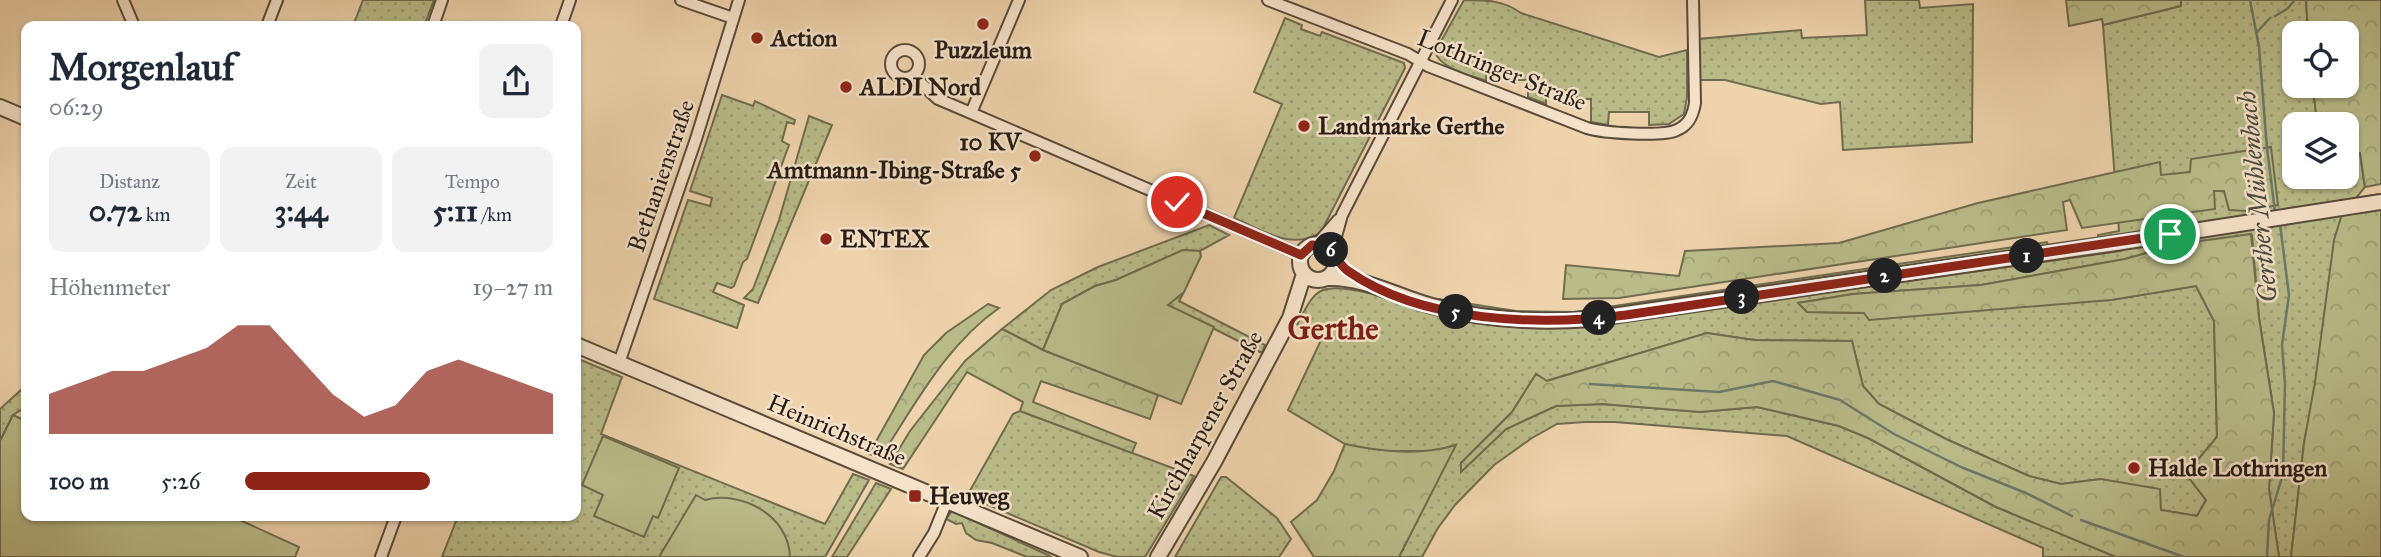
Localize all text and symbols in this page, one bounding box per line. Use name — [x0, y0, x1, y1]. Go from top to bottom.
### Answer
marker: Puzzleum — [975, 16, 991, 32]
map controls — [2282, 21, 2359, 189]
button: locate — [2282, 21, 2359, 98]
street label: Lothringer Straße — [1413, 22, 1591, 118]
place label: Action — [769, 23, 837, 53]
marker: Action — [749, 30, 765, 46]
place label: Puzzleum — [934, 35, 1033, 65]
text: Morgenlauf — [49, 44, 235, 90]
button: share — [479, 44, 553, 118]
place label: ALDI Nord — [858, 72, 982, 102]
marker: ALDI Nord — [838, 79, 854, 95]
water label: Gerther Mühlenbach — [2230, 89, 2284, 304]
text: 06:29 — [49, 93, 104, 121]
street label: Bethanienstraße — [621, 96, 701, 256]
place label: Landmarke Gerthe — [1318, 111, 1504, 141]
button: layers — [2282, 112, 2359, 189]
marker: Landmarke Gerthe — [1296, 118, 1312, 134]
place label: 10 KV Amtmann-Ibing-Straße 5 — [766, 127, 1022, 185]
marker: 10 KV Amtmann-Ibing-Straße 5 — [1027, 148, 1043, 164]
text: Distanz — [99, 170, 160, 193]
text: Zeit — [285, 170, 317, 193]
text: Tempo — [445, 170, 500, 193]
pin — [1147, 172, 1207, 232]
icon: check — [1158, 183, 1196, 221]
text: 0.72 — [89, 193, 142, 229]
text: 3:44 — [275, 193, 327, 229]
text: 5:11 — [433, 193, 478, 229]
text: km — [142, 203, 170, 226]
text: /km — [478, 203, 512, 226]
pin — [2140, 204, 2200, 264]
icon: arrive — [2151, 215, 2189, 253]
place label: ENTEX — [840, 224, 930, 254]
marker: ENTEX — [818, 231, 834, 247]
pin: 6 — [1314, 232, 1348, 268]
text: 6 — [1326, 238, 1335, 261]
pin: 1 — [2010, 238, 2044, 274]
text: 1 — [2023, 244, 2030, 267]
pin: 2 — [1868, 258, 1902, 294]
text: 2 — [1880, 264, 1889, 287]
text: Höhenmeter — [49, 273, 170, 301]
text: 19–27 m — [472, 273, 553, 301]
pin: 3 — [1724, 280, 1760, 314]
text: 3 — [1738, 285, 1745, 308]
pin: 5 — [1438, 294, 1474, 330]
text: 5 — [1451, 300, 1460, 323]
pin: 4 — [1582, 300, 1616, 336]
text: 4 — [1593, 306, 1604, 329]
district label: Gerthe — [1287, 309, 1379, 348]
street label: Kirchharpener Straße — [1141, 325, 1269, 525]
street label: Heinrichstraße — [763, 387, 911, 473]
place label: Halde Lothringen — [2148, 453, 2327, 483]
marker: Halde Lothringen — [2126, 460, 2142, 476]
text: 100 m — [49, 467, 109, 495]
text: 5:26 — [161, 467, 201, 495]
place label: Heuweg — [929, 481, 1010, 511]
marker: Heuweg — [907, 488, 923, 504]

